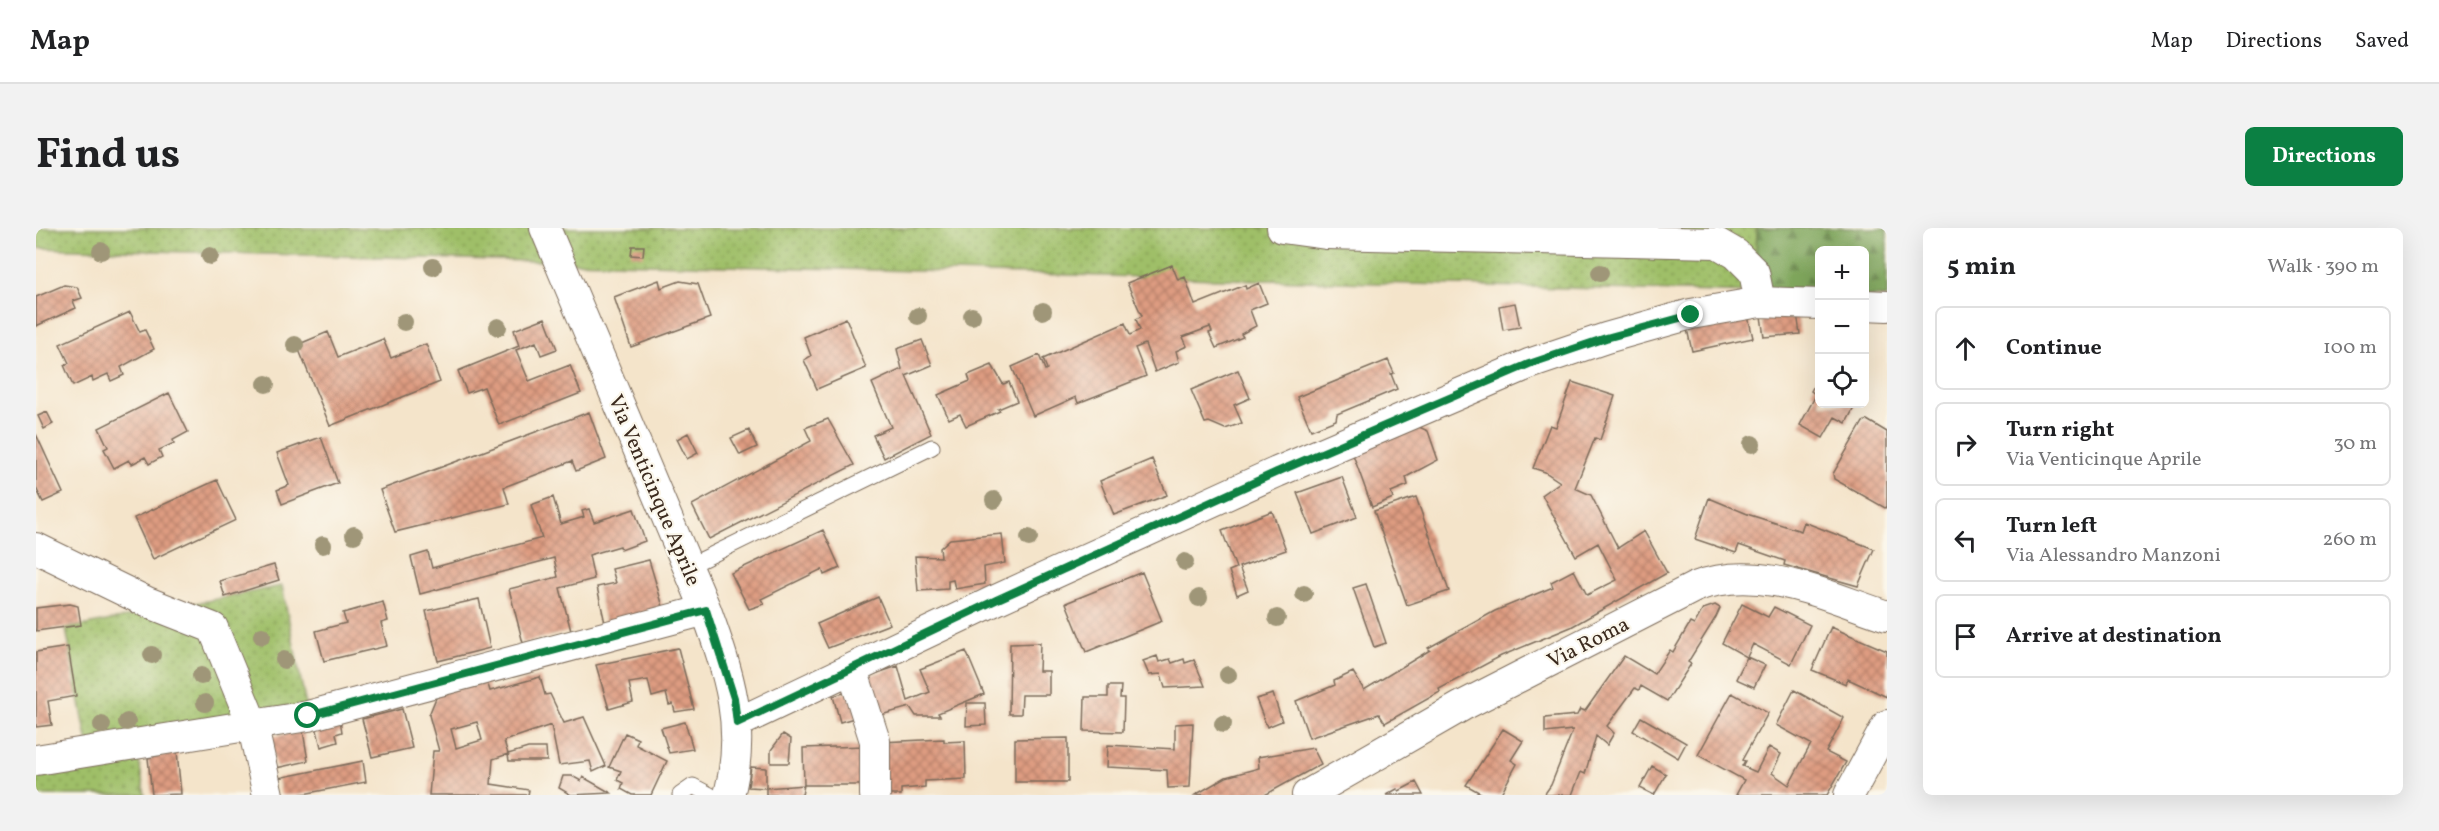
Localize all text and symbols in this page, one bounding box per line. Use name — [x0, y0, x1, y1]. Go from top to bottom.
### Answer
text: Map — [30, 22, 90, 61]
text: Map — [2151, 27, 2193, 56]
text: Directions — [2226, 27, 2322, 56]
text: Saved — [2355, 27, 2409, 56]
text: Find us — [36, 127, 180, 186]
button: Directions — [2245, 127, 2403, 186]
map controls — [1815, 246, 1869, 408]
button: + — [1815, 246, 1869, 300]
text: 5 min — [1947, 249, 2016, 285]
text: Walk · 390 m — [2267, 253, 2379, 281]
button: − — [1815, 300, 1869, 354]
route end — [1677, 301, 1703, 327]
icon: ahead — [1949, 332, 1982, 365]
text: Continue — [2006, 333, 2102, 364]
text: 100 m — [2323, 334, 2377, 362]
button: locate — [1815, 354, 1869, 408]
street label: Via Venticinque Aprile — [600, 390, 707, 591]
text: Turn right — [2006, 415, 2114, 446]
icon: right — [1949, 428, 1982, 461]
text: 30 m — [2333, 430, 2377, 458]
text: Via Venticinque Aprile — [2006, 446, 2202, 474]
text: Turn left — [2006, 511, 2097, 542]
icon: left — [1949, 524, 1982, 557]
text: 260 m — [2322, 526, 2377, 554]
text: Via Alessandro Manzoni — [2006, 542, 2221, 570]
street label: Via Roma — [1543, 610, 1635, 676]
icon: arrive — [1949, 620, 1982, 653]
text: Arrive at destination — [2006, 621, 2222, 652]
route start — [294, 702, 320, 728]

